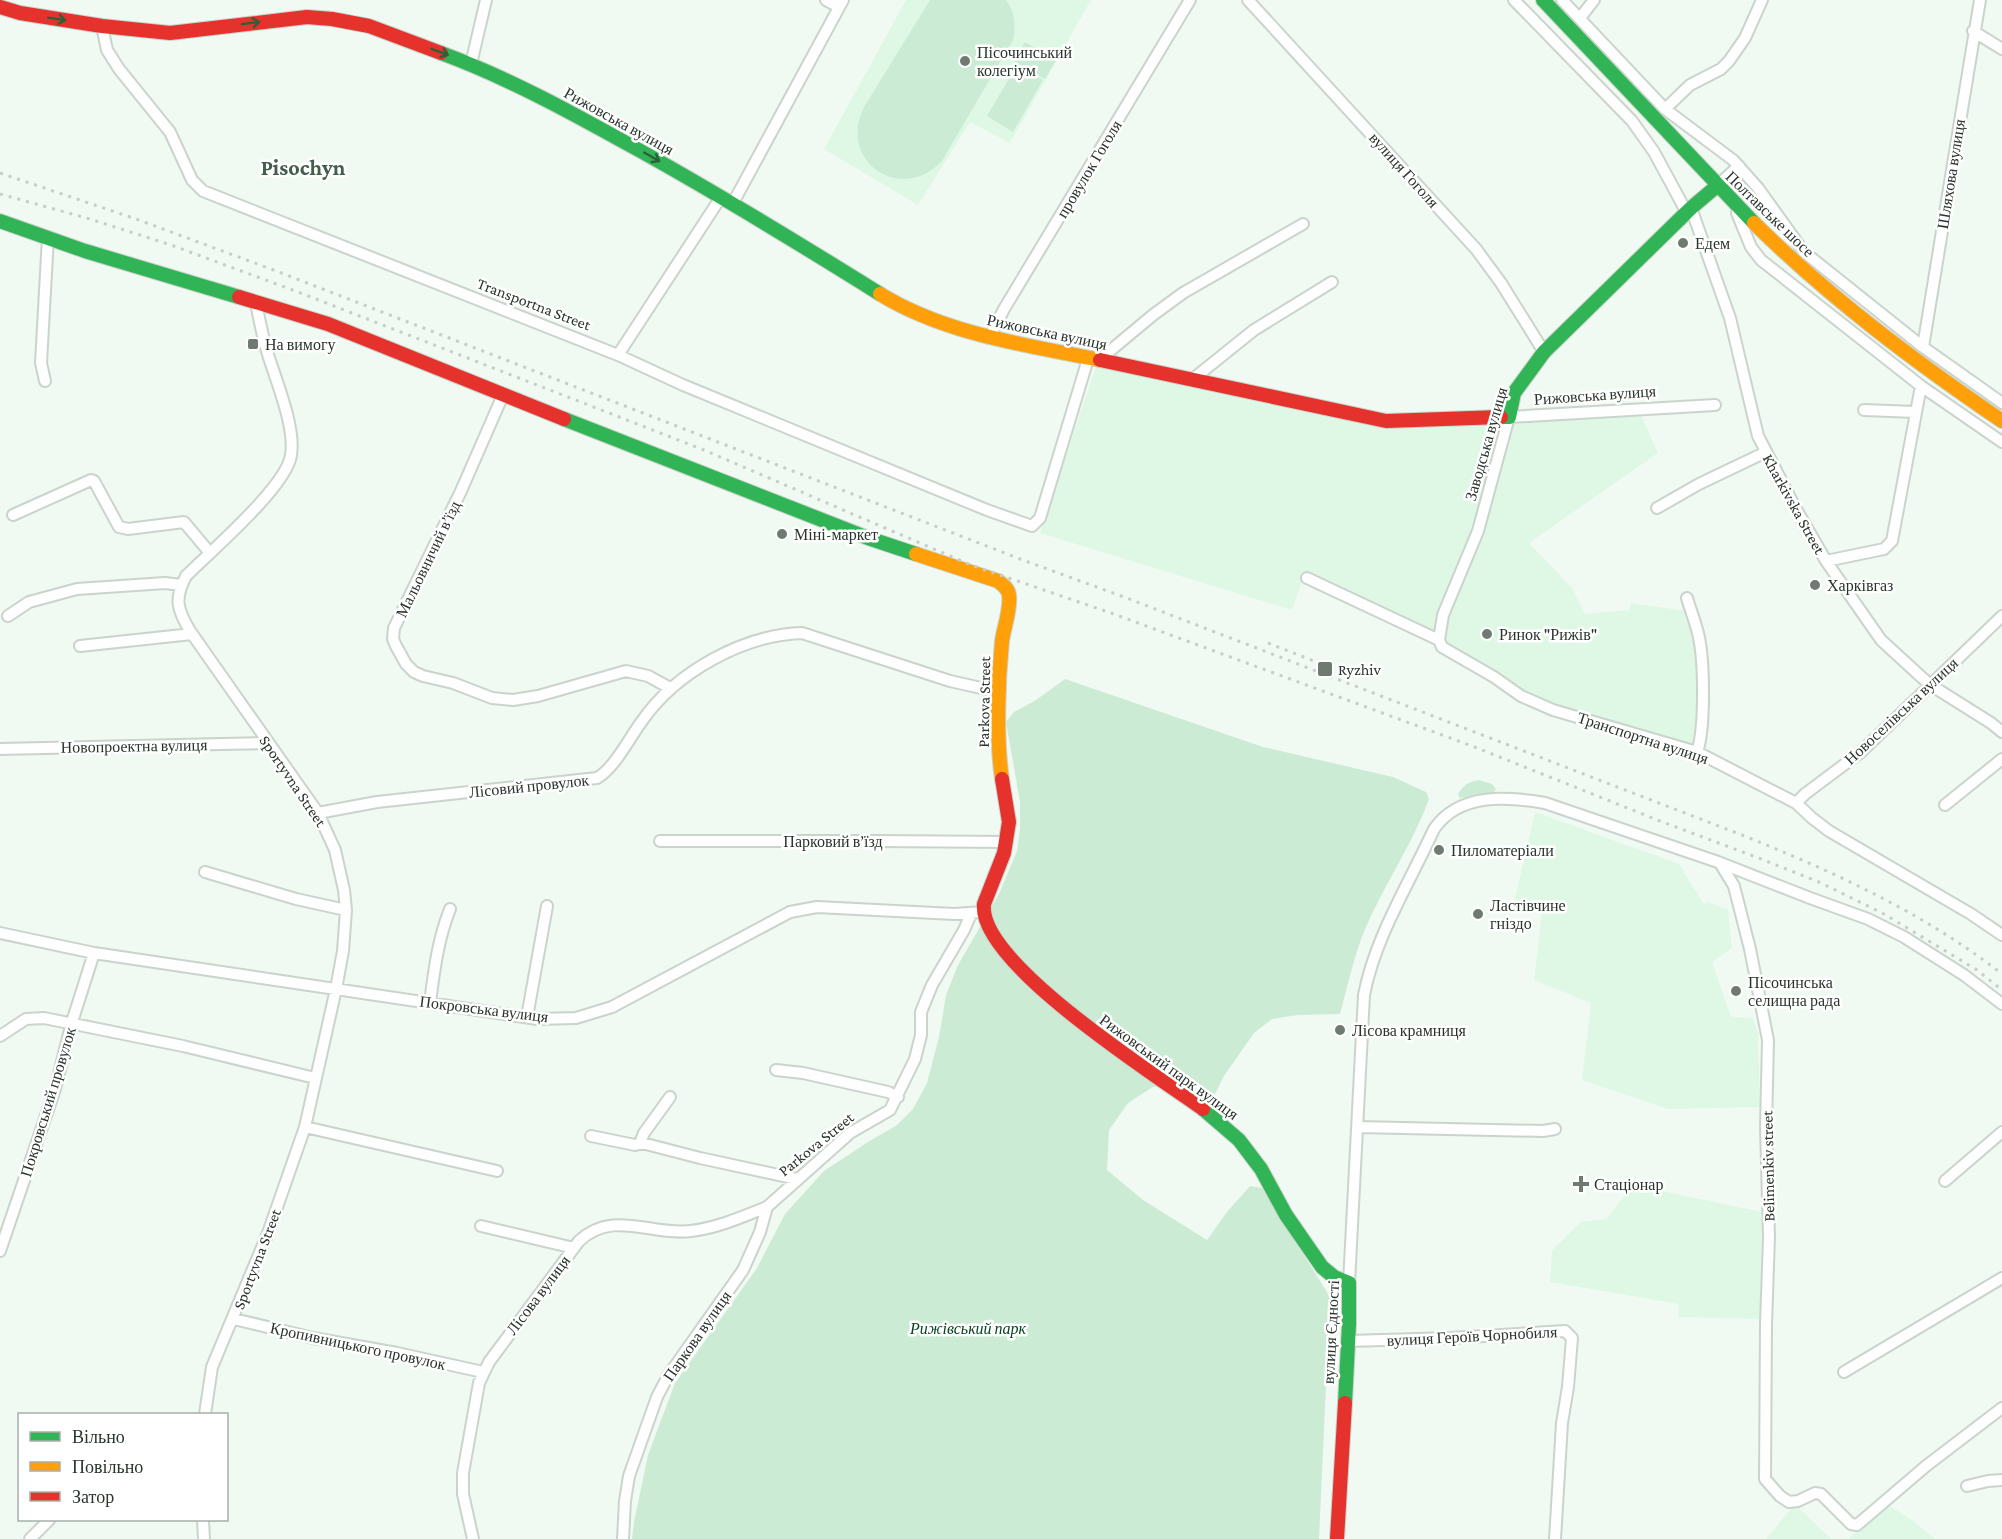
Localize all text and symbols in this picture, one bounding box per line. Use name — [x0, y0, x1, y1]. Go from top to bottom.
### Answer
one-way arrow — [47, 13, 67, 24]
one-way arrow — [240, 17, 260, 28]
place label: Пісочинський колегіум — [977, 44, 1073, 80]
one-way arrow — [430, 47, 449, 58]
marker: Пісочинський колегіум — [958, 54, 972, 68]
street label: Рижовська вулиця — [561, 84, 677, 159]
street label: провулок Гоголя — [1053, 117, 1126, 221]
street label: Шляхова вулиця — [1934, 117, 1969, 230]
street label: вулиця Гоголя — [1365, 129, 1442, 212]
one-way arrow — [643, 152, 660, 164]
district label: Pisochyn — [261, 155, 346, 180]
street label: Полтавське шосе — [1722, 168, 1818, 260]
place label: Едем — [1695, 235, 1730, 253]
marker: Едем — [1676, 236, 1690, 250]
street label: Transportna Street — [475, 275, 594, 335]
street label: Рижовська вулиця — [985, 311, 1109, 354]
place label: На вимогу — [265, 336, 335, 354]
marker: На вимогу — [246, 337, 260, 351]
street label: Рижовська вулиця — [1533, 382, 1657, 409]
street label: Заводська вулиця — [1462, 385, 1511, 503]
street label: Kharkivska Street — [1760, 451, 1829, 558]
street label: Мальовничий в’їзд — [392, 498, 465, 621]
place label: Міні-маркет — [794, 526, 878, 544]
marker: Міні-маркет — [775, 527, 789, 541]
place label: Харківгаз — [1827, 577, 1893, 595]
marker: Харківгаз — [1808, 578, 1822, 592]
place label: Ринок "Рижів" — [1499, 626, 1597, 643]
marker: Ринок "Рижів" — [1480, 627, 1494, 641]
street label: Новоселівська вулиця — [1841, 654, 1962, 769]
street label: Parkova Street — [975, 655, 993, 748]
marker: Ryzhiv — [1316, 660, 1334, 678]
place label: Ryzhiv — [1338, 661, 1382, 679]
street label: Транспортна вулиця — [1575, 709, 1711, 768]
street label: Sportyvna Street — [255, 732, 330, 831]
street label: Новопроектна вулиця — [60, 736, 208, 757]
street label: Лісовий провулок — [468, 771, 590, 802]
street label: Парковий в’їзд — [783, 833, 883, 851]
place label: Пиломатеріали — [1451, 842, 1554, 860]
marker: Пиломатеріали — [1432, 843, 1446, 857]
place label: Ластівчине гніздо — [1490, 897, 1566, 933]
marker: Ластівчине гніздо — [1471, 907, 1485, 921]
place label: Пісочинська селищна рада — [1748, 974, 1840, 1010]
marker: Пісочинська селищна рада — [1729, 984, 1743, 998]
street label: Покровська вулиця — [419, 993, 550, 1026]
street label: Рижовський парк вулиця — [1096, 1011, 1242, 1124]
place label: Лісова крамниця — [1352, 1022, 1467, 1040]
marker: Лісова крамниця — [1333, 1023, 1347, 1037]
street label: Покровський провулок — [17, 1025, 80, 1179]
street label: Parkova Street — [775, 1108, 857, 1179]
street label: Belimenkiv street — [1759, 1110, 1777, 1222]
marker: Стаціонар — [1572, 1175, 1590, 1193]
place label: Стаціонар — [1594, 1176, 1663, 1194]
street label: Sportyvna Street — [230, 1206, 285, 1312]
street label: Лісова вулиця — [503, 1252, 574, 1339]
street label: вулиця Єдності — [1320, 1279, 1343, 1384]
street label: Паркова вулиця — [660, 1287, 735, 1385]
street label: Кропивницького провулок — [268, 1319, 448, 1374]
park label: Рижівський парк — [909, 1320, 1027, 1338]
street label: вулиця Героїв Чорнобиля — [1386, 1323, 1558, 1350]
legend — [18, 1413, 228, 1521]
text: Вільно — [72, 1427, 125, 1447]
text: Повільно — [72, 1457, 143, 1477]
text: Затор — [72, 1487, 114, 1507]

